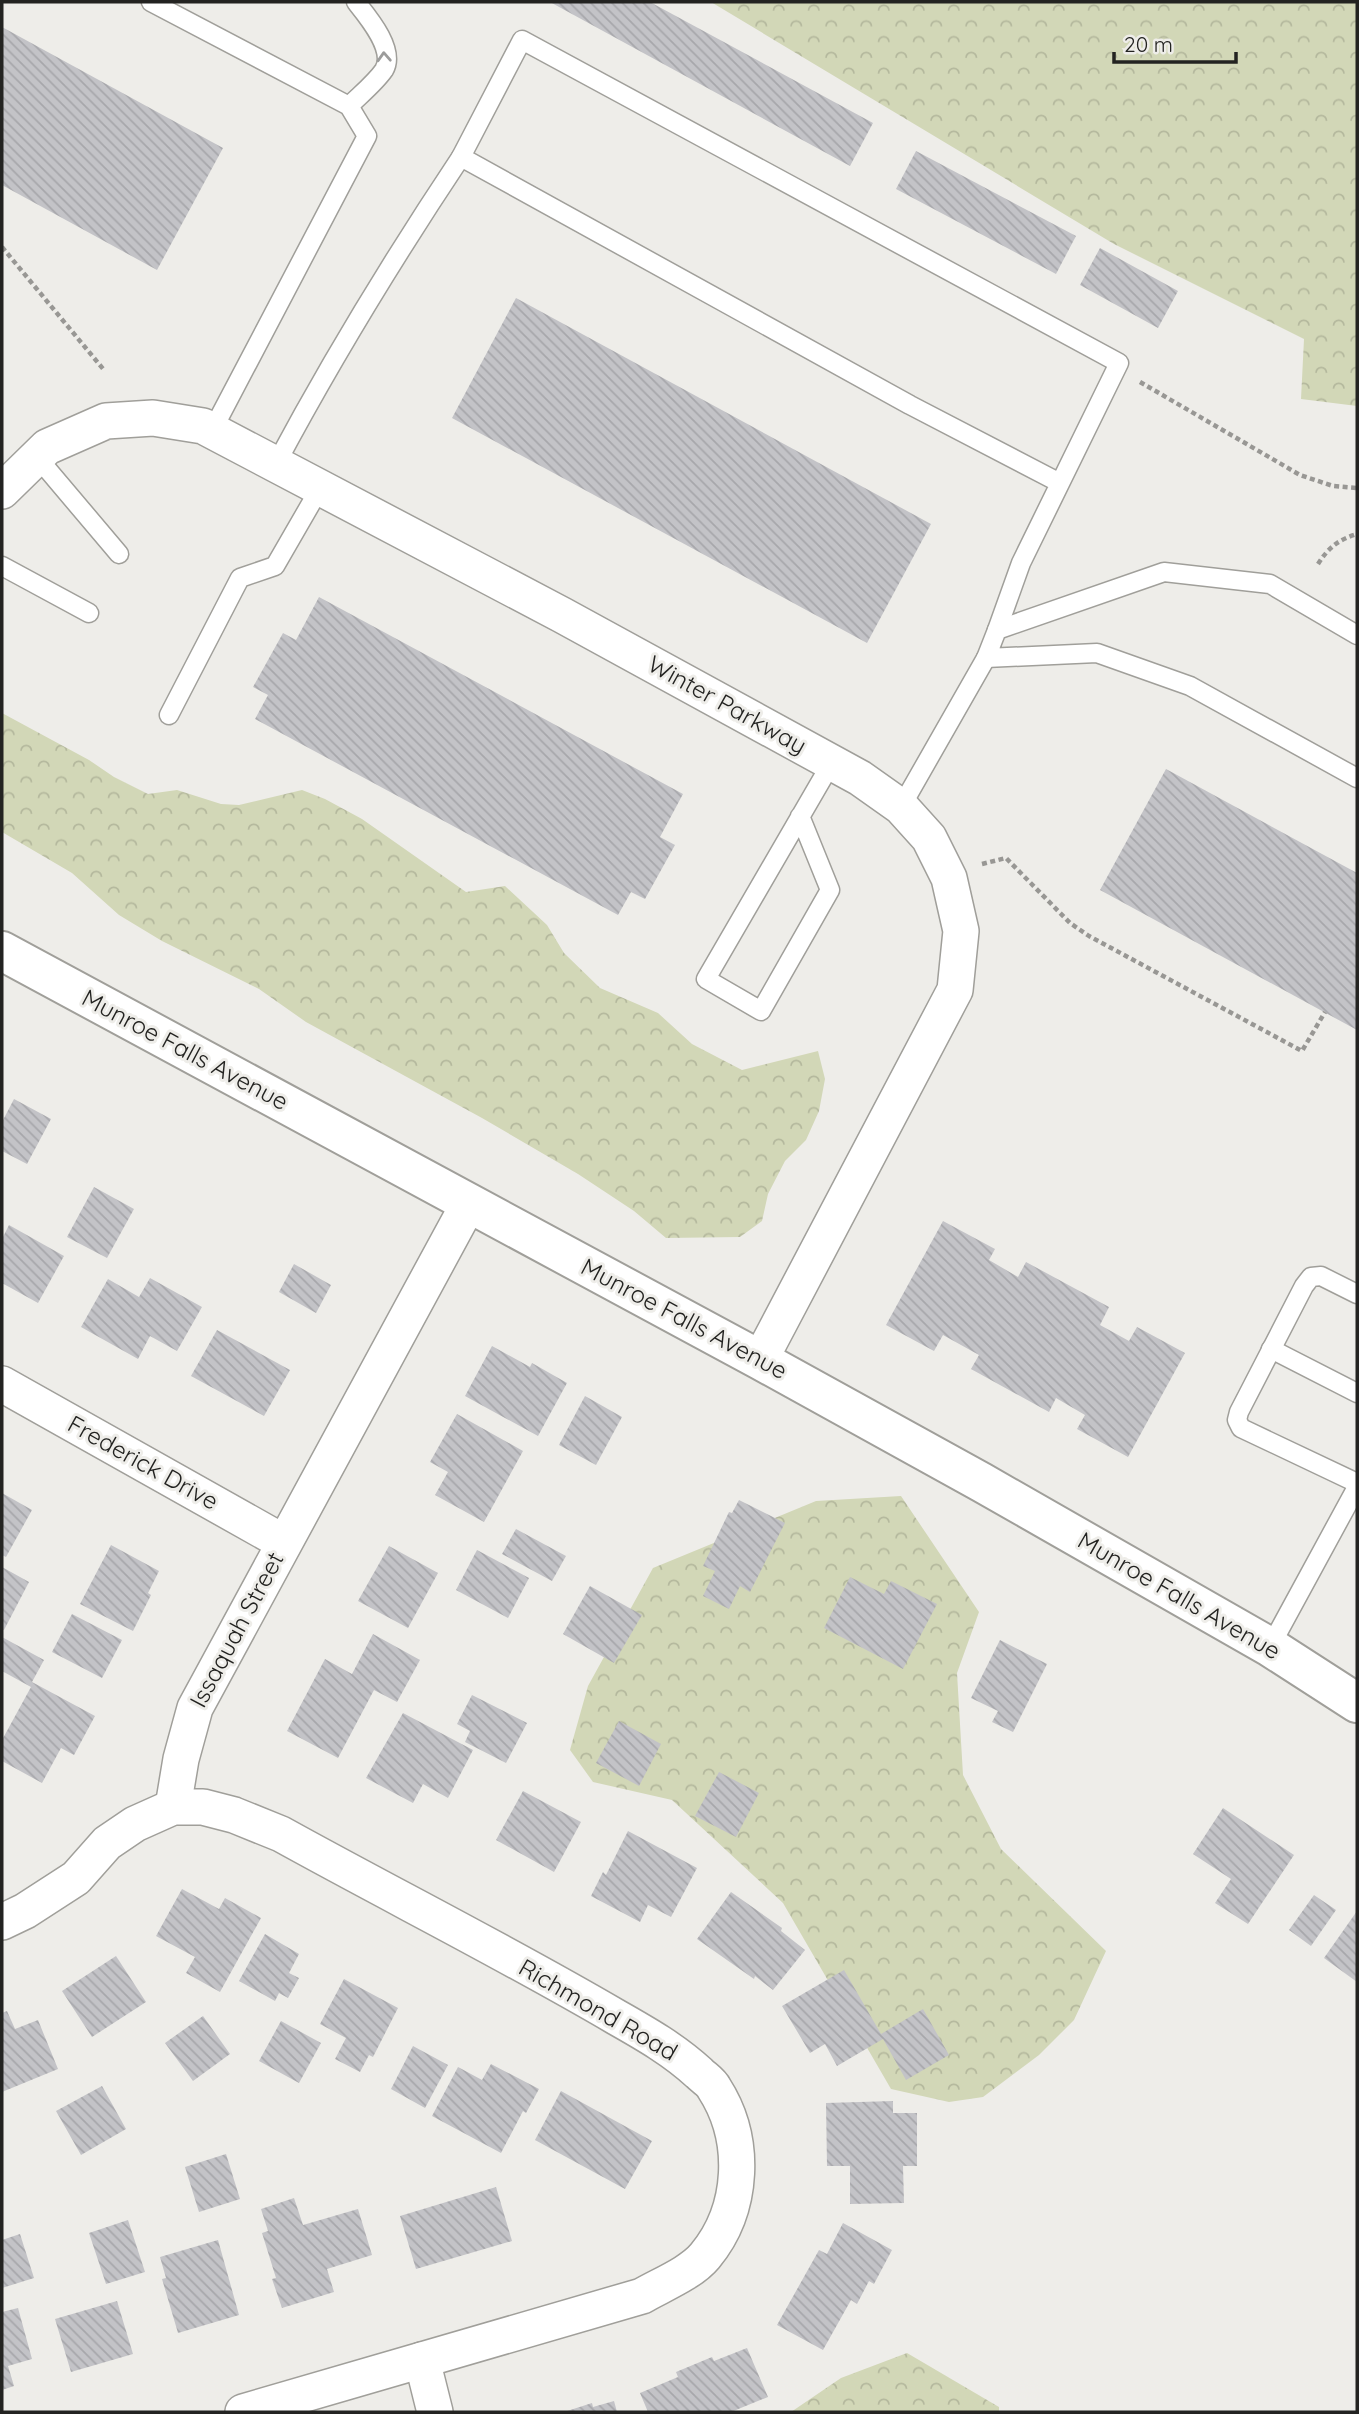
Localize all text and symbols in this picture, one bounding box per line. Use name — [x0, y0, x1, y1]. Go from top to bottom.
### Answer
scale bar — [1114, 21, 1236, 65]
text: 20 m — [1124, 31, 1173, 57]
one-way arrow — [377, 51, 392, 62]
street label: Winter Parkway — [643, 648, 812, 760]
street label: Munroe Falls Avenue — [77, 982, 294, 1116]
street label: Munroe Falls Avenue — [576, 1251, 793, 1385]
street label: Frederick Drive — [63, 1408, 224, 1516]
street label: Munroe Falls Avenue — [1073, 1525, 1286, 1665]
street label: Issaquah Street — [183, 1547, 290, 1712]
street label: Richmond Road — [514, 1952, 683, 2067]

